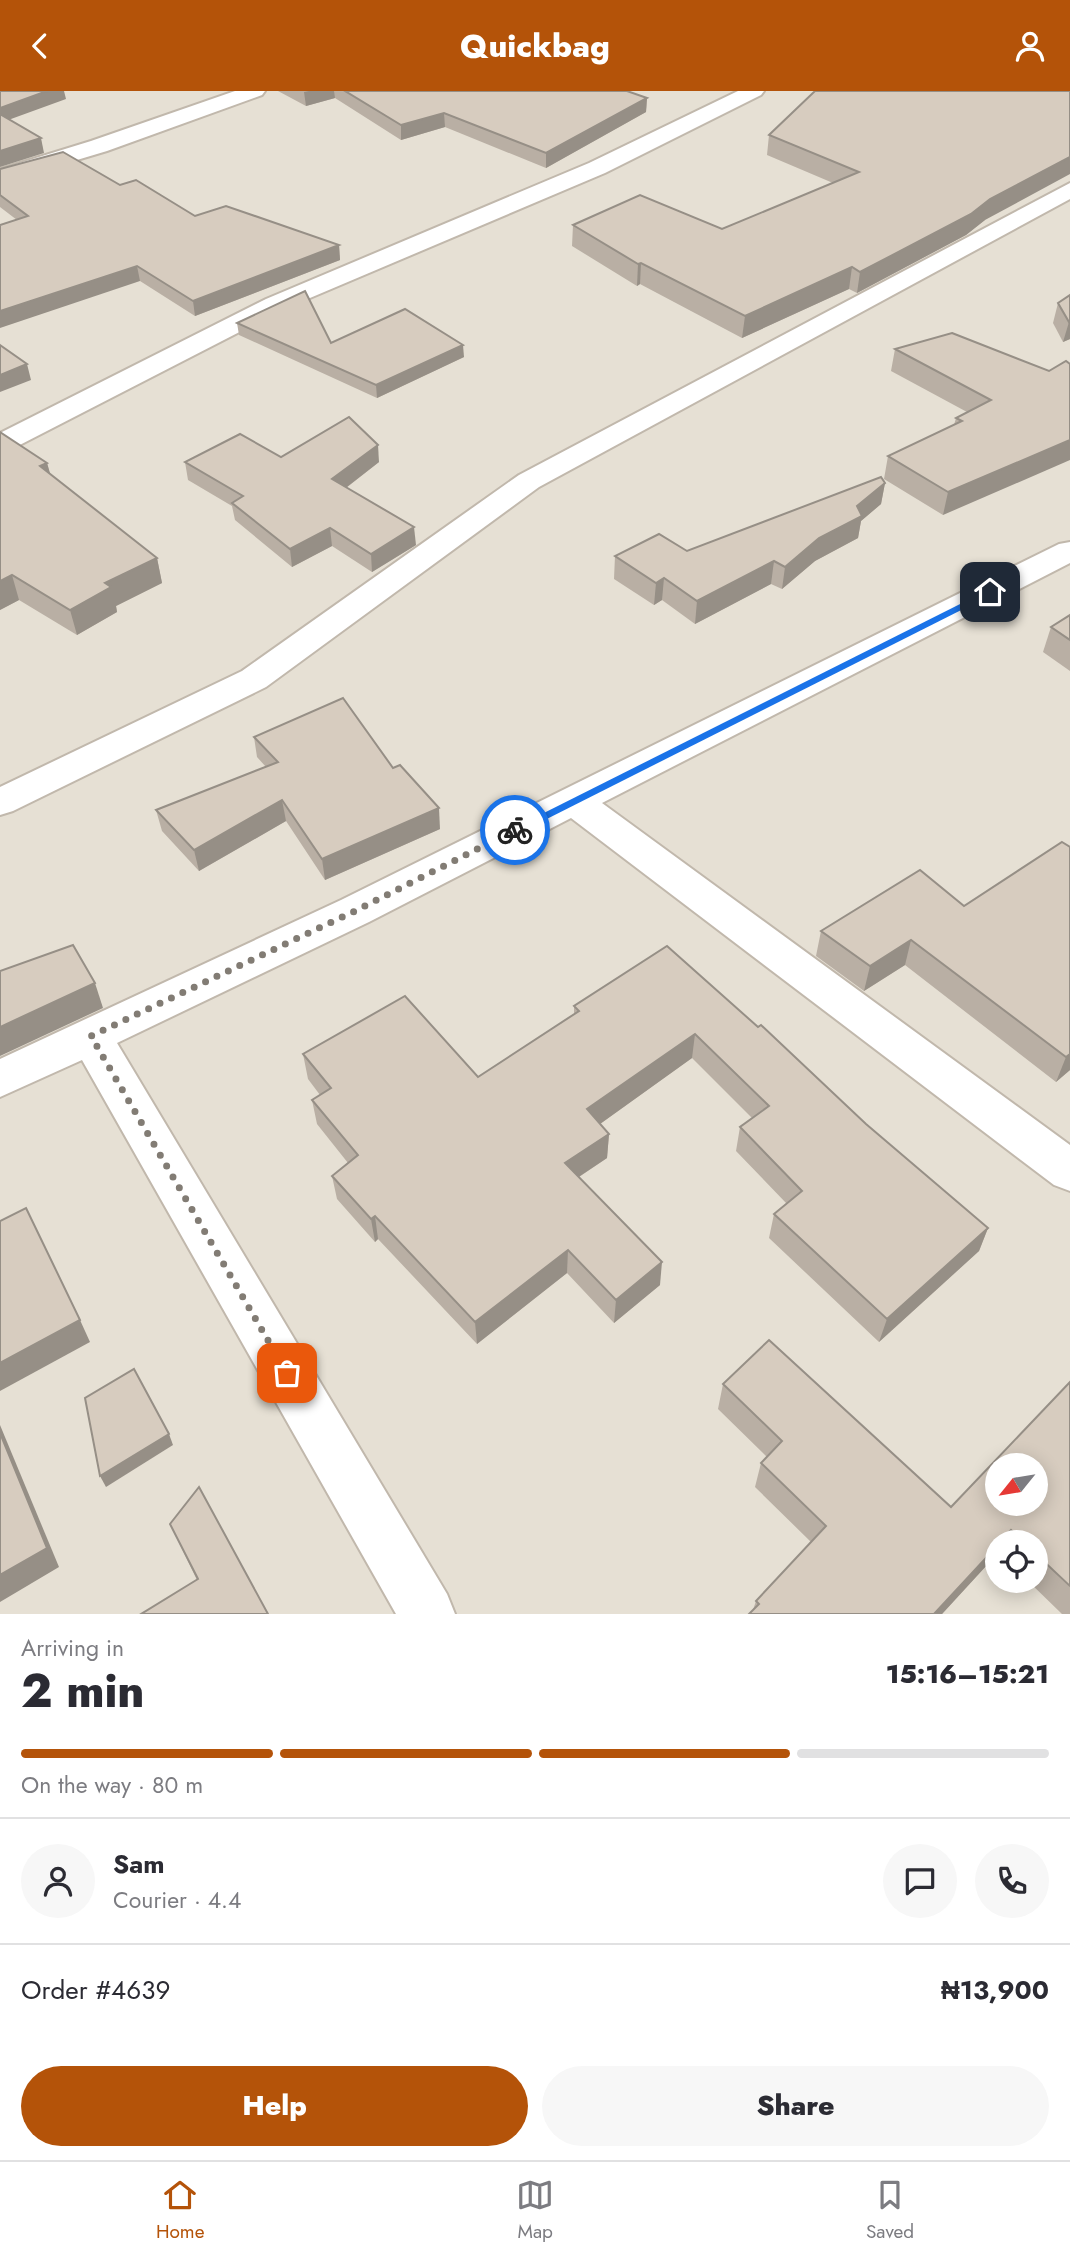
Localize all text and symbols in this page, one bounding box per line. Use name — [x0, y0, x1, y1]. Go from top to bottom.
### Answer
text: Quickbag — [460, 23, 610, 69]
icon: back — [21, 27, 59, 65]
icon: person — [1011, 27, 1049, 65]
pin — [960, 562, 1020, 622]
icon: home — [971, 573, 1009, 611]
courier — [480, 795, 550, 865]
icon: bike — [496, 811, 534, 849]
pin — [257, 1343, 317, 1403]
icon: bag — [268, 1354, 306, 1392]
north arrow — [985, 1453, 1048, 1515]
map controls — [985, 1453, 1048, 1593]
button: locate — [985, 1530, 1048, 1593]
text: Arriving in — [21, 1631, 124, 1665]
text: 15:16–15:21 — [886, 1655, 1049, 1693]
text: 2 min — [21, 1658, 145, 1724]
text: On the way · 80 m — [21, 1768, 203, 1802]
button: person — [21, 1844, 95, 1918]
button: chat — [883, 1844, 957, 1918]
button: phone — [975, 1844, 1049, 1918]
text: Sam — [113, 1845, 165, 1883]
text: Courier · 4.4 — [113, 1883, 241, 1917]
text: Order #4639 — [21, 1971, 170, 2009]
text: ₦13,900 — [941, 1971, 1049, 2009]
button: Help — [21, 2066, 528, 2146]
button: Share — [542, 2066, 1049, 2146]
tab: Home — [156, 2176, 204, 2245]
tab: Map — [516, 2176, 554, 2245]
tab: Saved — [866, 2176, 914, 2245]

